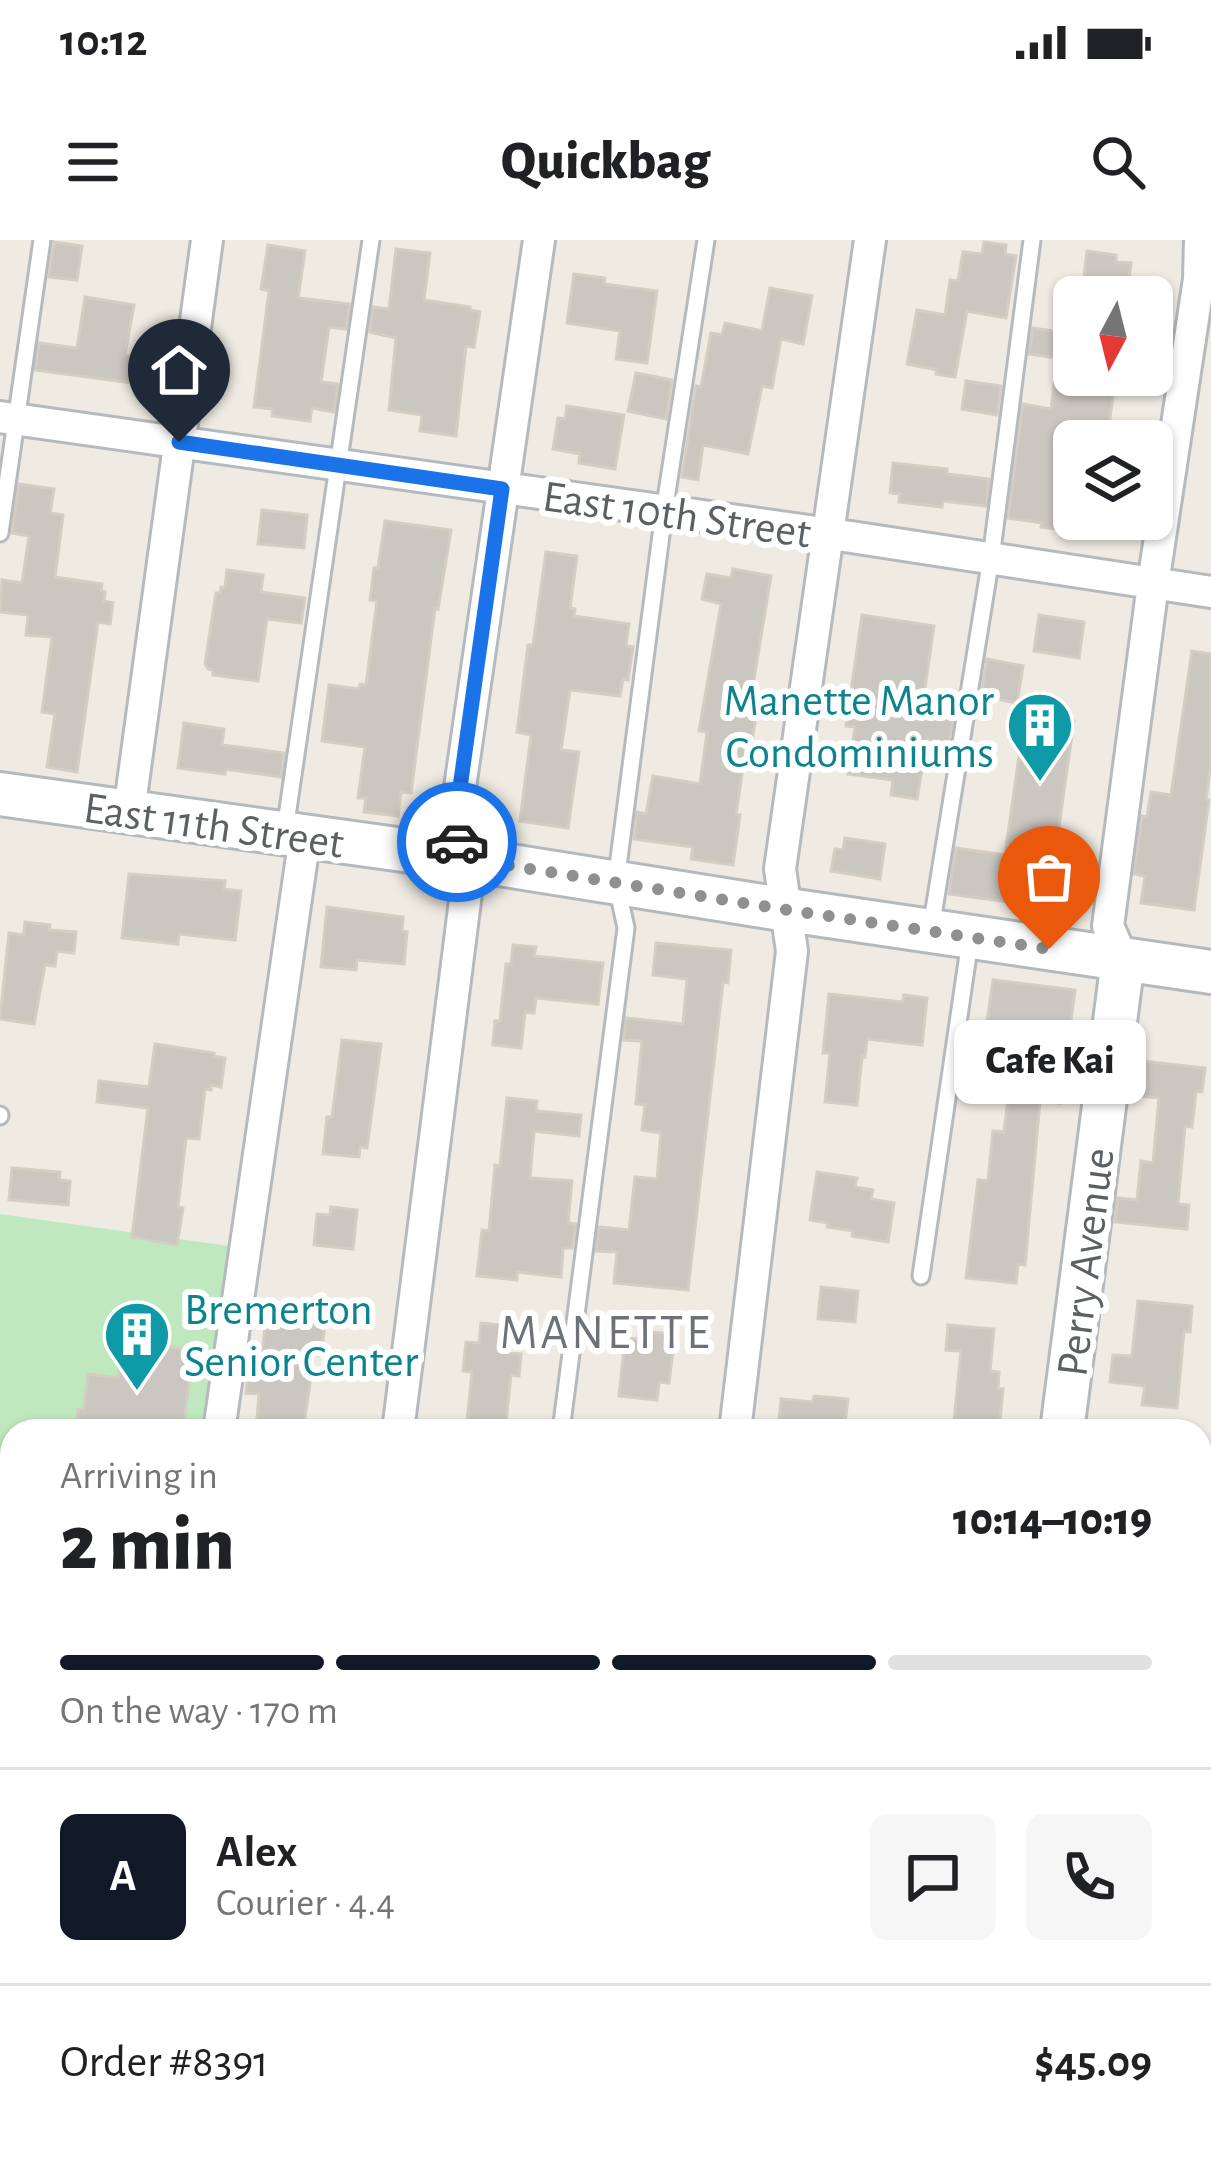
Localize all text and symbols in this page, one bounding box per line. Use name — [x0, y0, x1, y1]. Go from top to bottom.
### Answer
text: 10:12 — [60, 19, 147, 64]
icon: menu — [60, 129, 126, 195]
icon: search — [1085, 129, 1151, 195]
text: Quickbag — [501, 135, 710, 189]
north arrow — [1053, 276, 1173, 396]
map controls — [1053, 276, 1173, 540]
pin — [128, 319, 230, 442]
icon: home — [146, 337, 212, 403]
button: layers — [1053, 420, 1173, 540]
street label: East 10th Street — [540, 474, 814, 557]
place label: Manette Manor Condominiums — [724, 679, 994, 776]
building icon: Manette Manor Condominiums — [1005, 690, 1075, 784]
courier — [397, 782, 517, 902]
street label: East 11th Street — [81, 786, 347, 867]
icon: car — [424, 809, 490, 875]
pin — [998, 826, 1100, 949]
icon: bag — [1016, 844, 1082, 910]
callout: Cafe Kai — [953, 1021, 1145, 1105]
text: Cafe Kai — [986, 1042, 1114, 1081]
street label: Perry Avenue — [1050, 1146, 1123, 1379]
place label: Bremerton Senior Center — [184, 1288, 419, 1385]
building icon: Bremerton Senior Center — [102, 1299, 172, 1393]
district label: MANETTE — [500, 1310, 712, 1358]
text: Arriving in — [60, 1457, 218, 1496]
text: 10:14–10:19 — [953, 1498, 1152, 1543]
text: 2 min — [60, 1506, 235, 1584]
text: On the way · 170 m — [60, 1692, 338, 1731]
button: chat — [870, 1814, 996, 1940]
button: phone — [1026, 1814, 1152, 1940]
text: Alex — [216, 1830, 297, 1875]
text: A — [109, 1854, 137, 1899]
text: Courier · 4.4 — [216, 1884, 395, 1923]
text: Order #8391 — [60, 2040, 269, 2085]
text: $45.09 — [1034, 2040, 1152, 2085]

